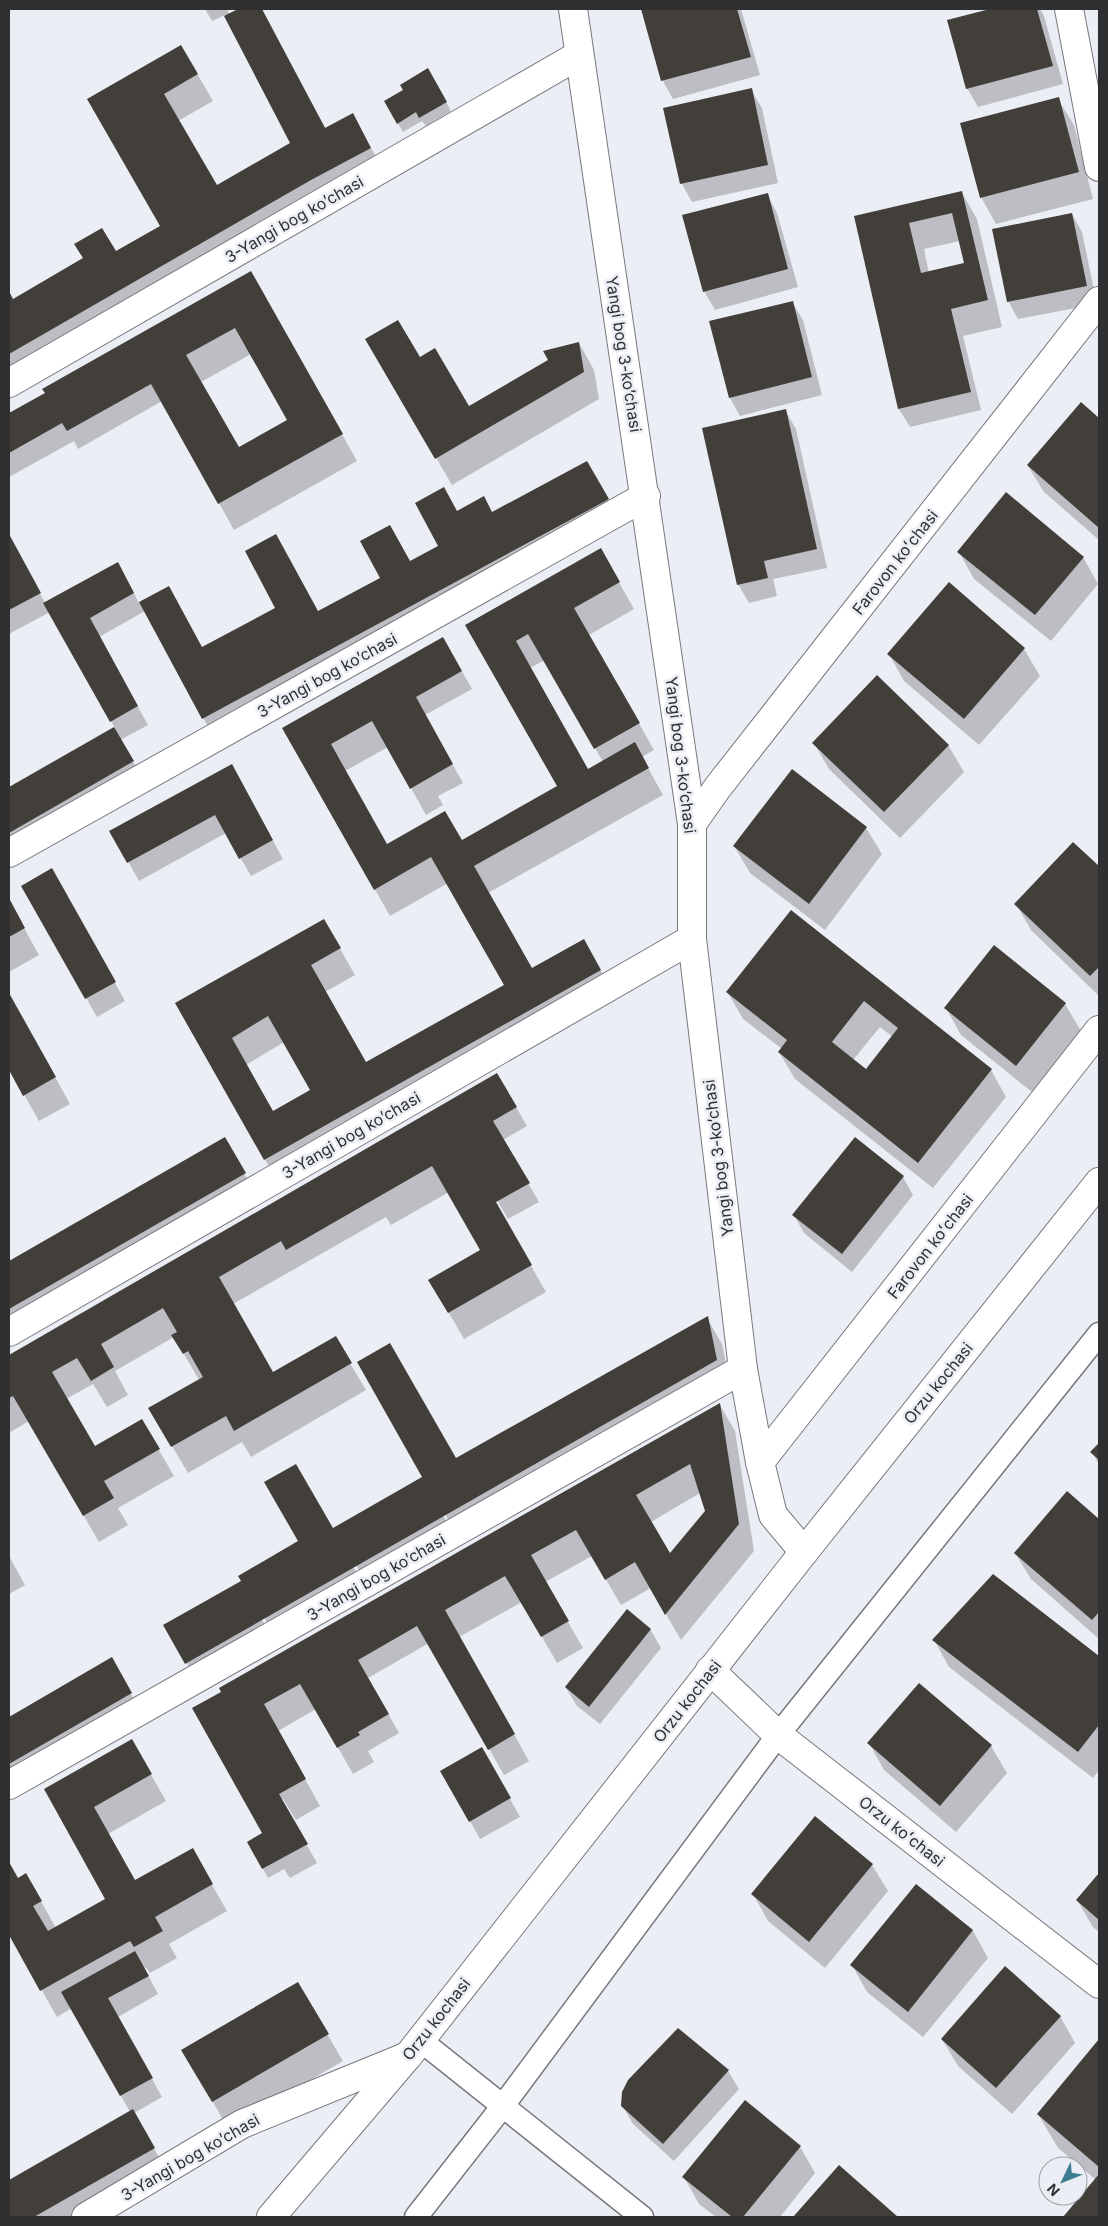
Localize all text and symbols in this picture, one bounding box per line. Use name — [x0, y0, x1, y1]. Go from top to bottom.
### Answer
street label: 3-Yangi bog koʼchasi — [221, 171, 367, 267]
street label: Yangi bog 3-koʼchasi — [602, 274, 646, 434]
street label: Farovon koʻchasi — [848, 506, 942, 618]
street label: 3-Yangi bog koʼchasi — [254, 628, 400, 722]
street label: Yangi bog 3-koʼchasi — [661, 675, 701, 835]
street label: Yangi bog 3-koʼchasi — [698, 1078, 738, 1238]
street label: 3-Yangi bog koʼchasi — [278, 1087, 424, 1183]
street label: Farovon koʻchasi — [883, 1190, 977, 1302]
street label: Orzu kochasi — [899, 1338, 977, 1428]
street label: 3-Yangi bog koʼchasi — [303, 1529, 449, 1625]
street label: Orzu kochasi — [649, 1656, 725, 1746]
street label: Orzu koʻchasi — [855, 1791, 949, 1871]
street label: Orzu kochasi — [398, 1974, 474, 2064]
street label: 3-Yangi bog koʼchasi — [117, 2109, 263, 2205]
north arrow — [1038, 2156, 1088, 2206]
text: N — [1043, 2181, 1063, 2200]

